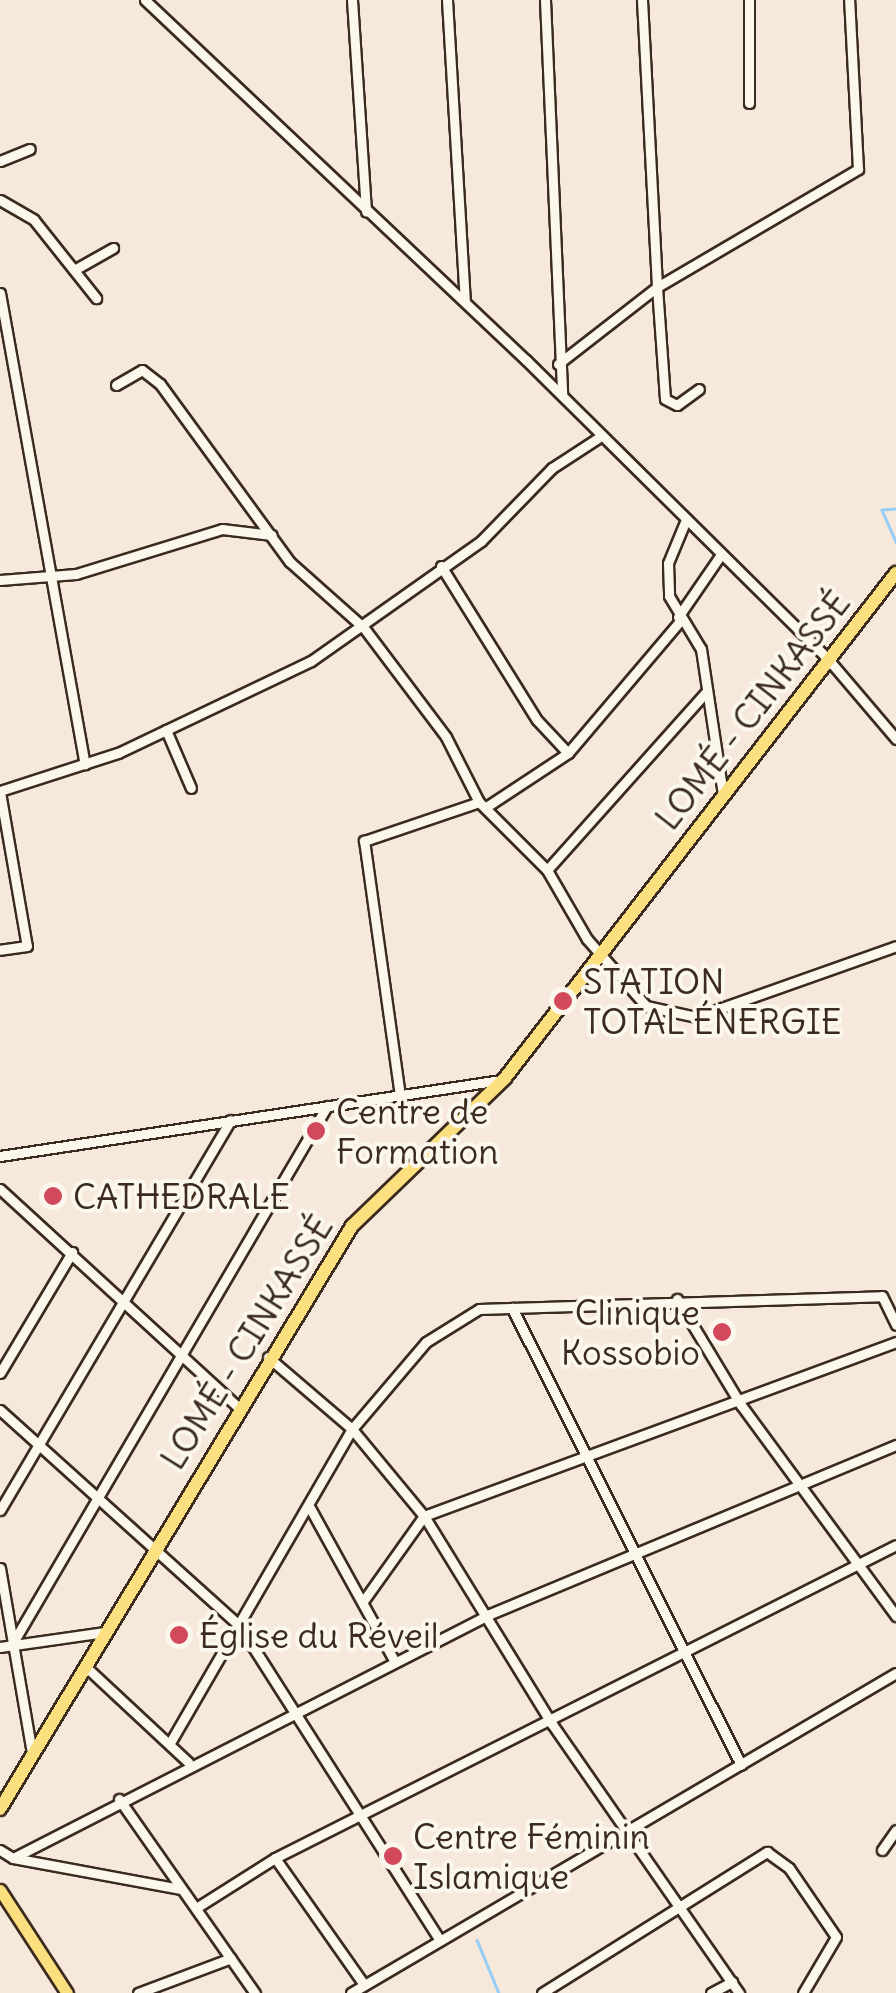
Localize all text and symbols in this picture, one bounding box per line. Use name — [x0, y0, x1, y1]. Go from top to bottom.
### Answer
street label: LOMÉ - CINKASSÉ — [646, 582, 858, 838]
place label: STATION TOTAL ÉNERGIE — [583, 960, 842, 1042]
marker: STATION TOTAL ÉNERGIE — [552, 990, 574, 1012]
place label: Centre de Formation — [336, 1090, 498, 1172]
marker: Centre de Formation — [305, 1120, 327, 1142]
place label: CATHEDRALE — [73, 1175, 290, 1217]
marker: CATHEDRALE — [42, 1185, 64, 1207]
street label: LOMÉ - CINKASSÉ — [151, 1207, 341, 1477]
place label: Clinique Kossobio — [561, 1291, 700, 1373]
marker: Clinique Kossobio — [709, 1319, 735, 1345]
place label: Église du Réveil — [199, 1614, 439, 1656]
marker: Église du Réveil — [168, 1624, 190, 1646]
place label: Centre Féminin Islamique — [413, 1815, 650, 1897]
marker: Centre Féminin Islamique — [382, 1845, 404, 1867]

